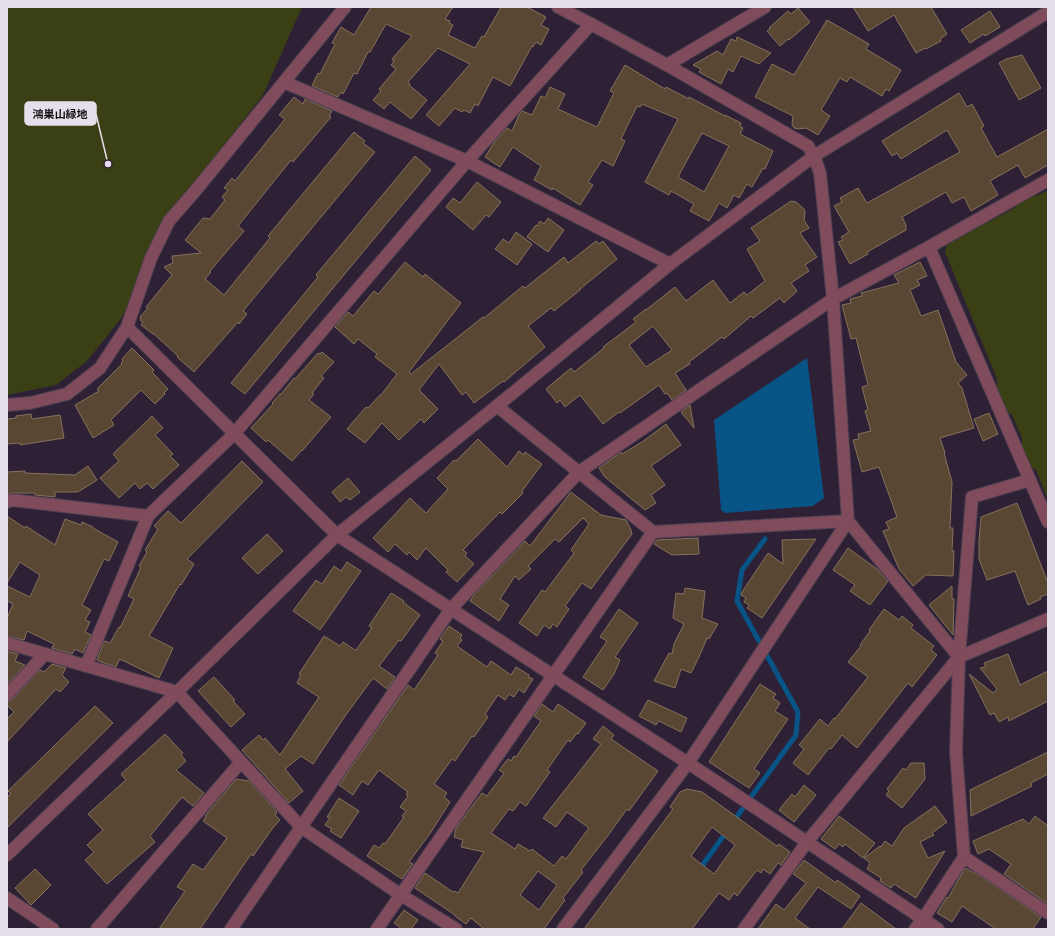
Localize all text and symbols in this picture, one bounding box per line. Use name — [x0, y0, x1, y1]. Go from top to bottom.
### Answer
callout: 鴻巣山緑地 — [25, 102, 96, 125]
text: 鴻巣山緑地 — [33, 107, 88, 120]

